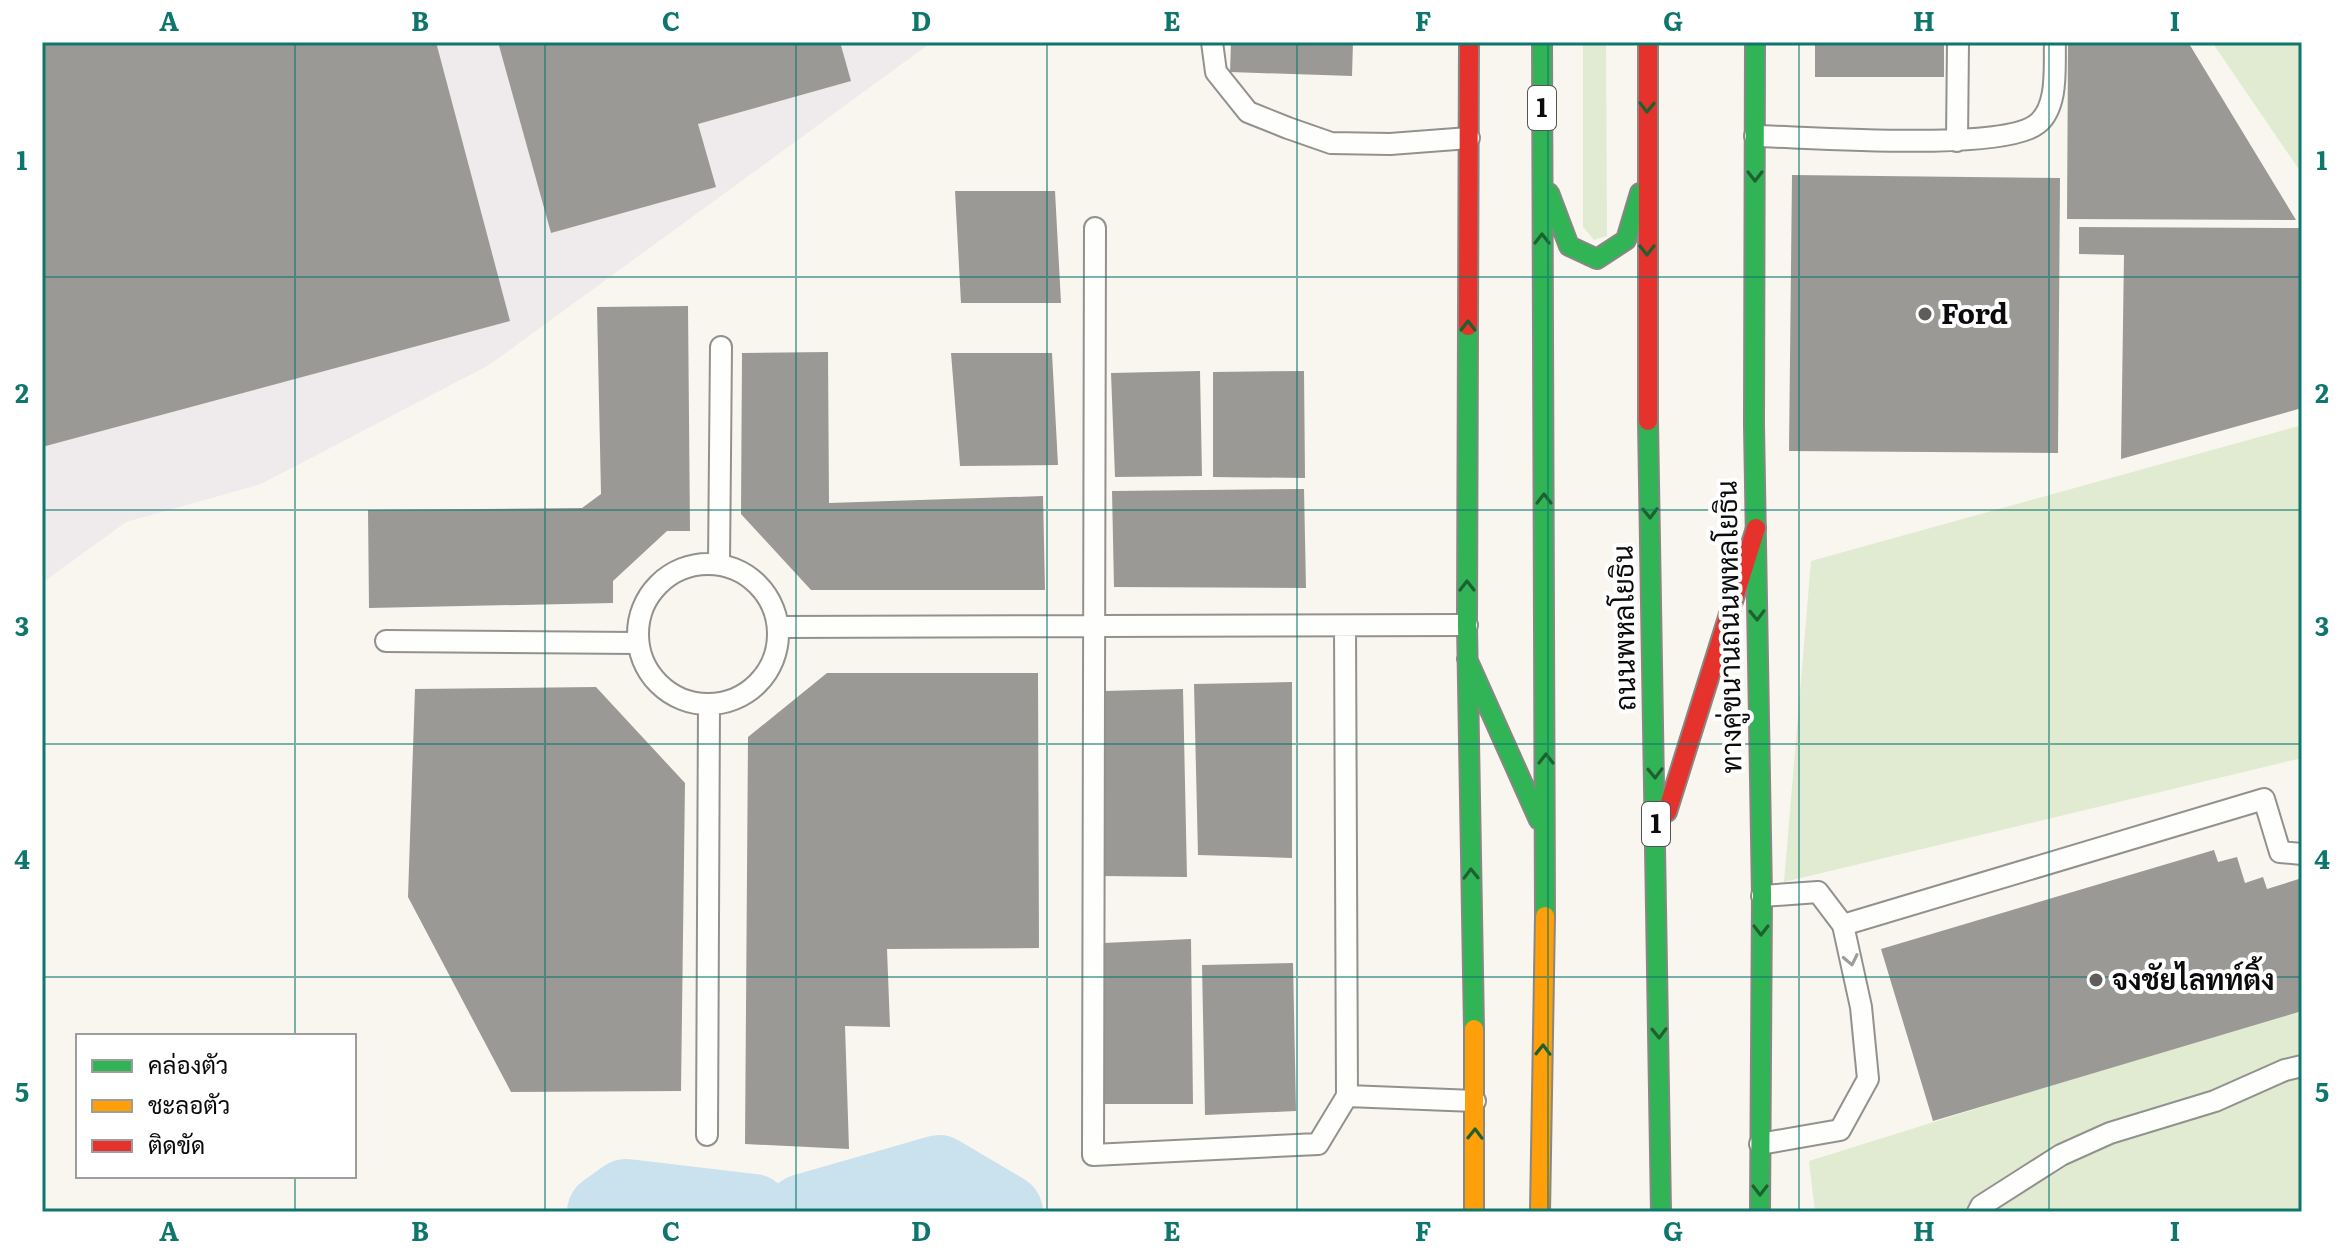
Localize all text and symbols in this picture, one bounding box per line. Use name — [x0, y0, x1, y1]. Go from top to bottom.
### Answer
text: A — [159, 0, 179, 39]
text: B — [411, 0, 429, 39]
text: C — [662, 0, 680, 39]
text: D — [911, 0, 931, 39]
text: E — [1163, 0, 1181, 39]
text: F — [1415, 0, 1431, 39]
text: G — [1663, 0, 1683, 39]
text: H — [1913, 0, 1935, 39]
text: I — [2170, 0, 2180, 39]
road number: 1 — [1528, 86, 1556, 130]
one-way arrow — [1639, 101, 1656, 114]
text: 1 — [17, 139, 28, 178]
text: 1 — [2317, 139, 2328, 178]
one-way arrow — [1746, 170, 1764, 183]
one-way arrow — [1533, 232, 1551, 245]
one-way arrow — [1638, 244, 1656, 257]
place label: Ford — [1941, 291, 2008, 333]
marker: Ford — [1916, 305, 1934, 323]
one-way arrow — [1459, 319, 1477, 332]
text: 2 — [15, 372, 29, 411]
text: 2 — [2315, 372, 2329, 411]
street label: ทางคู่ขนานถนนพหลโยธิน — [1703, 480, 1752, 774]
one-way arrow — [1535, 492, 1553, 505]
one-way arrow — [1641, 507, 1658, 520]
street label: ถนนพหลโยธิน — [1600, 545, 1644, 711]
one-way arrow — [1458, 579, 1476, 592]
text: 3 — [15, 605, 29, 644]
text: 3 — [2315, 605, 2329, 644]
one-way arrow — [1748, 609, 1766, 622]
one-way arrow — [1537, 752, 1555, 765]
one-way arrow — [1646, 767, 1663, 780]
road number: 1 — [1642, 802, 1670, 846]
text: 4 — [14, 838, 30, 877]
text: 4 — [2314, 838, 2330, 877]
one-way arrow — [1462, 867, 1480, 880]
one-way arrow — [1753, 924, 1770, 937]
one-way arrow — [1842, 953, 1859, 967]
place label: จงชัยไลทท์ติ้ง — [2112, 955, 2275, 999]
marker: จงชัยไลทท์ติ้ง — [2087, 971, 2105, 989]
one-way arrow — [1650, 1027, 1668, 1040]
legend — [76, 1034, 356, 1178]
one-way arrow — [1534, 1043, 1552, 1056]
text: คล่องตัว — [148, 1046, 228, 1081]
text: 5 — [15, 1071, 29, 1110]
text: 5 — [2315, 1071, 2329, 1110]
text: ชะลอตัว — [148, 1086, 230, 1121]
text: ติดขัด — [148, 1126, 205, 1161]
one-way arrow — [1466, 1127, 1483, 1140]
one-way arrow — [1751, 1184, 1769, 1197]
text: A — [159, 1210, 179, 1249]
text: B — [411, 1210, 429, 1249]
text: C — [662, 1210, 680, 1249]
text: D — [911, 1210, 931, 1249]
text: E — [1163, 1210, 1181, 1249]
text: F — [1415, 1210, 1431, 1249]
text: G — [1663, 1210, 1683, 1249]
text: H — [1913, 1210, 1935, 1249]
text: I — [2170, 1210, 2180, 1249]

